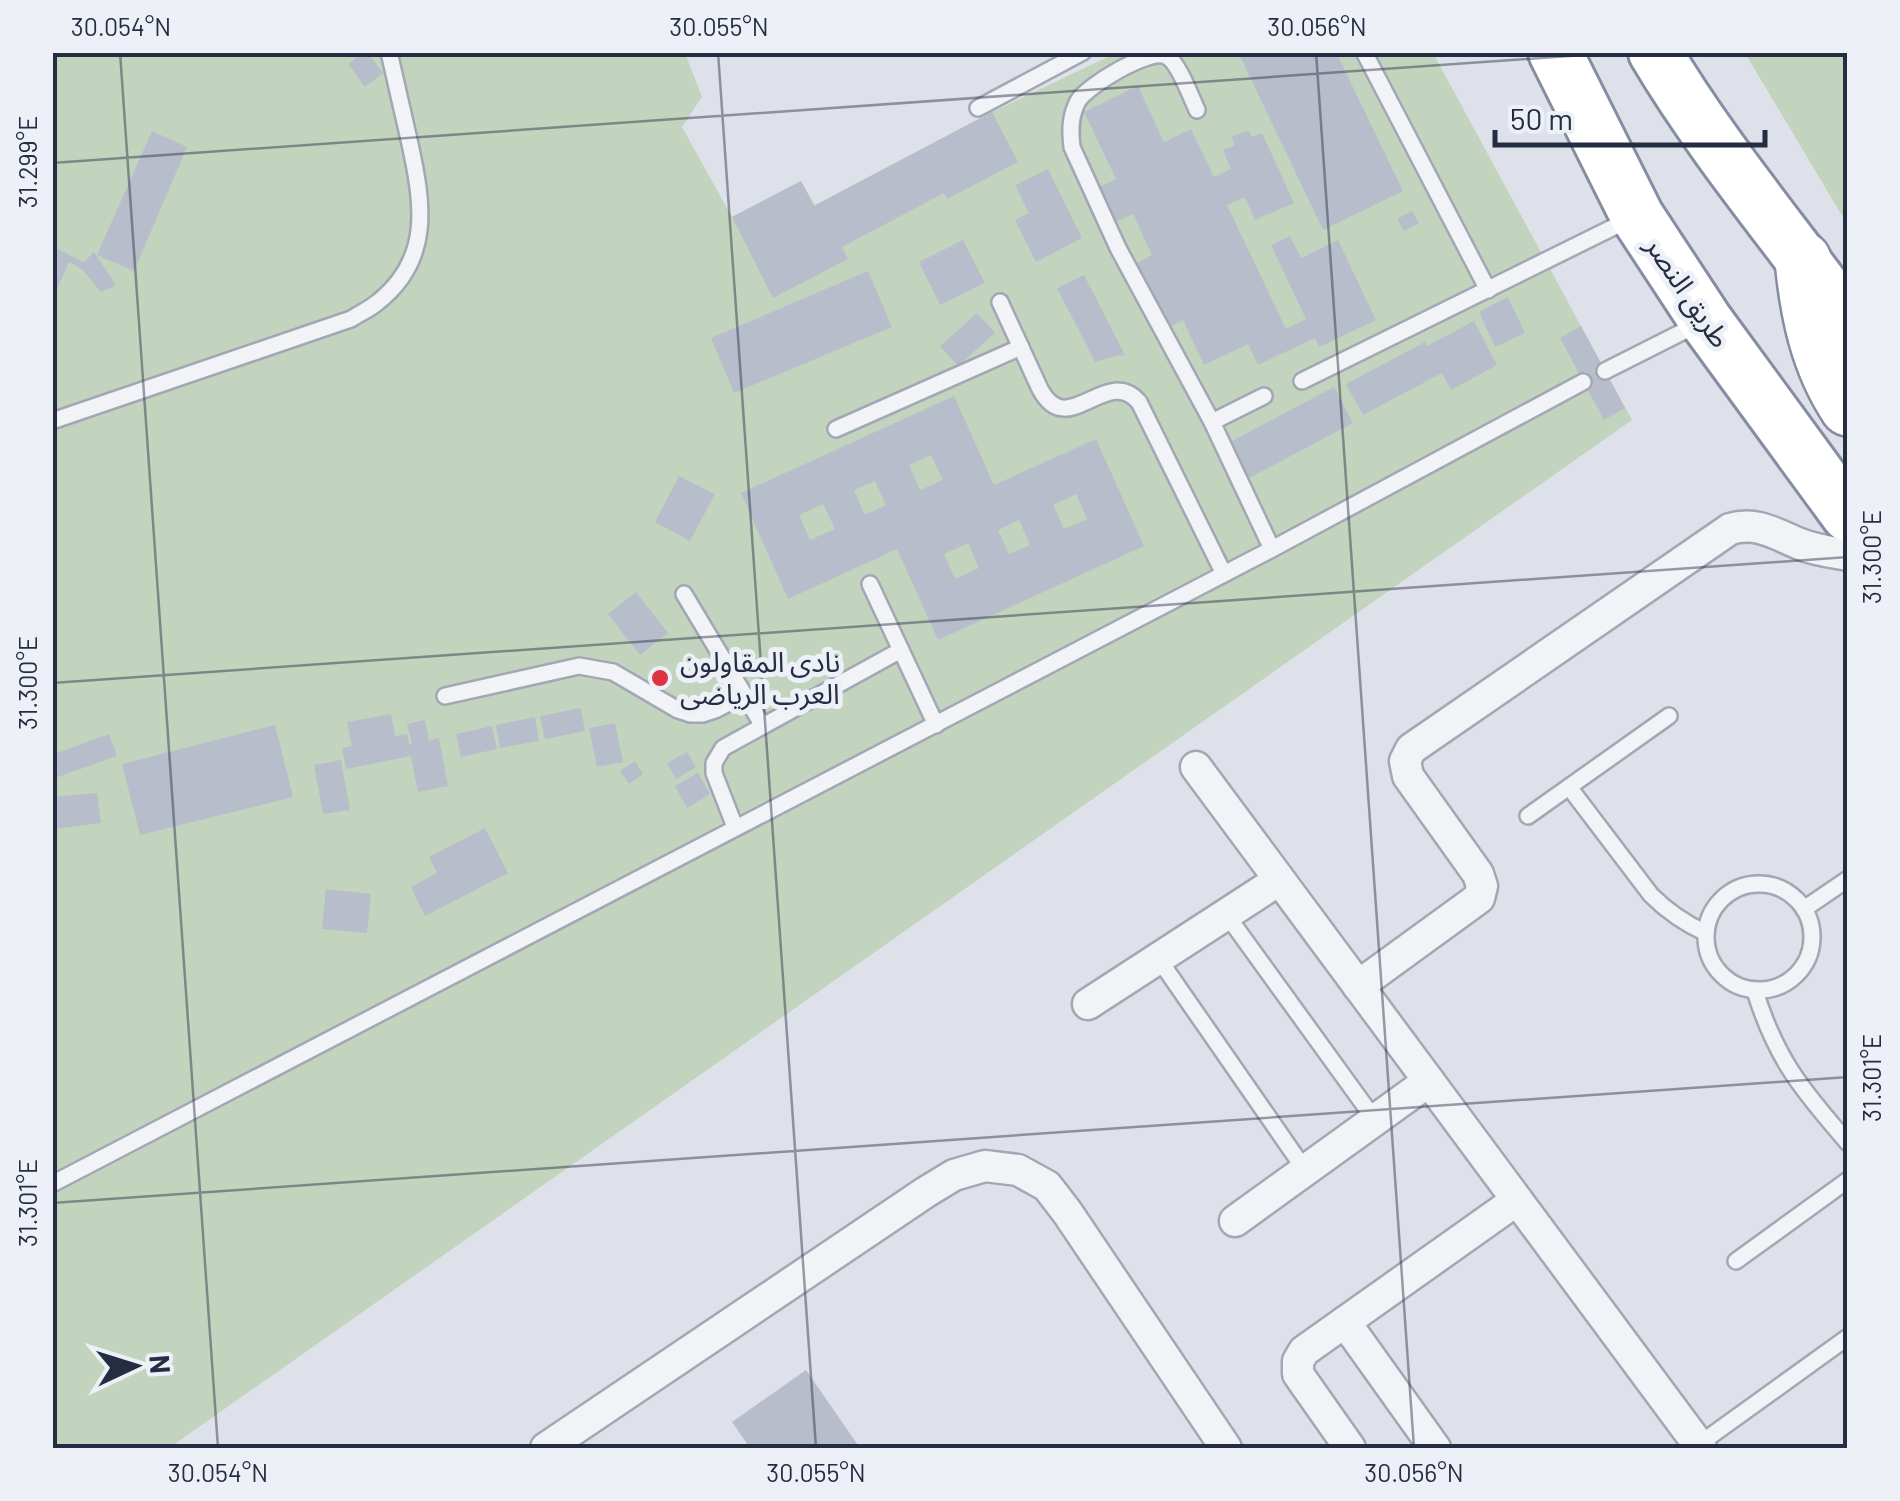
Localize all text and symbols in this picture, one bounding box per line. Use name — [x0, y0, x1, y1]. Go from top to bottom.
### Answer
text: 30.054°N — [71, 11, 171, 41]
text: 30.055°N — [669, 11, 769, 41]
text: 30.056°N — [1267, 11, 1367, 41]
scale bar — [1495, 85, 1765, 147]
text: 50 m — [1510, 100, 1573, 136]
text: 31.299°E — [12, 116, 42, 208]
street label: طريق النصر — [1637, 228, 1738, 355]
text: 31.300°E — [1856, 510, 1886, 604]
text: 31.300°E — [12, 636, 42, 730]
place label: نادى المقاولون العرب الرياضى — [680, 644, 840, 711]
marker: نادى المقاولون العرب الرياضى — [649, 667, 671, 689]
text: 31.301°E — [1856, 1034, 1886, 1122]
text: 31.301°E — [12, 1159, 42, 1247]
north arrow — [85, 1316, 185, 1416]
text: N — [143, 1354, 179, 1375]
text: 30.054°N — [168, 1457, 268, 1487]
text: 30.055°N — [766, 1457, 866, 1487]
text: 30.056°N — [1364, 1457, 1464, 1487]

